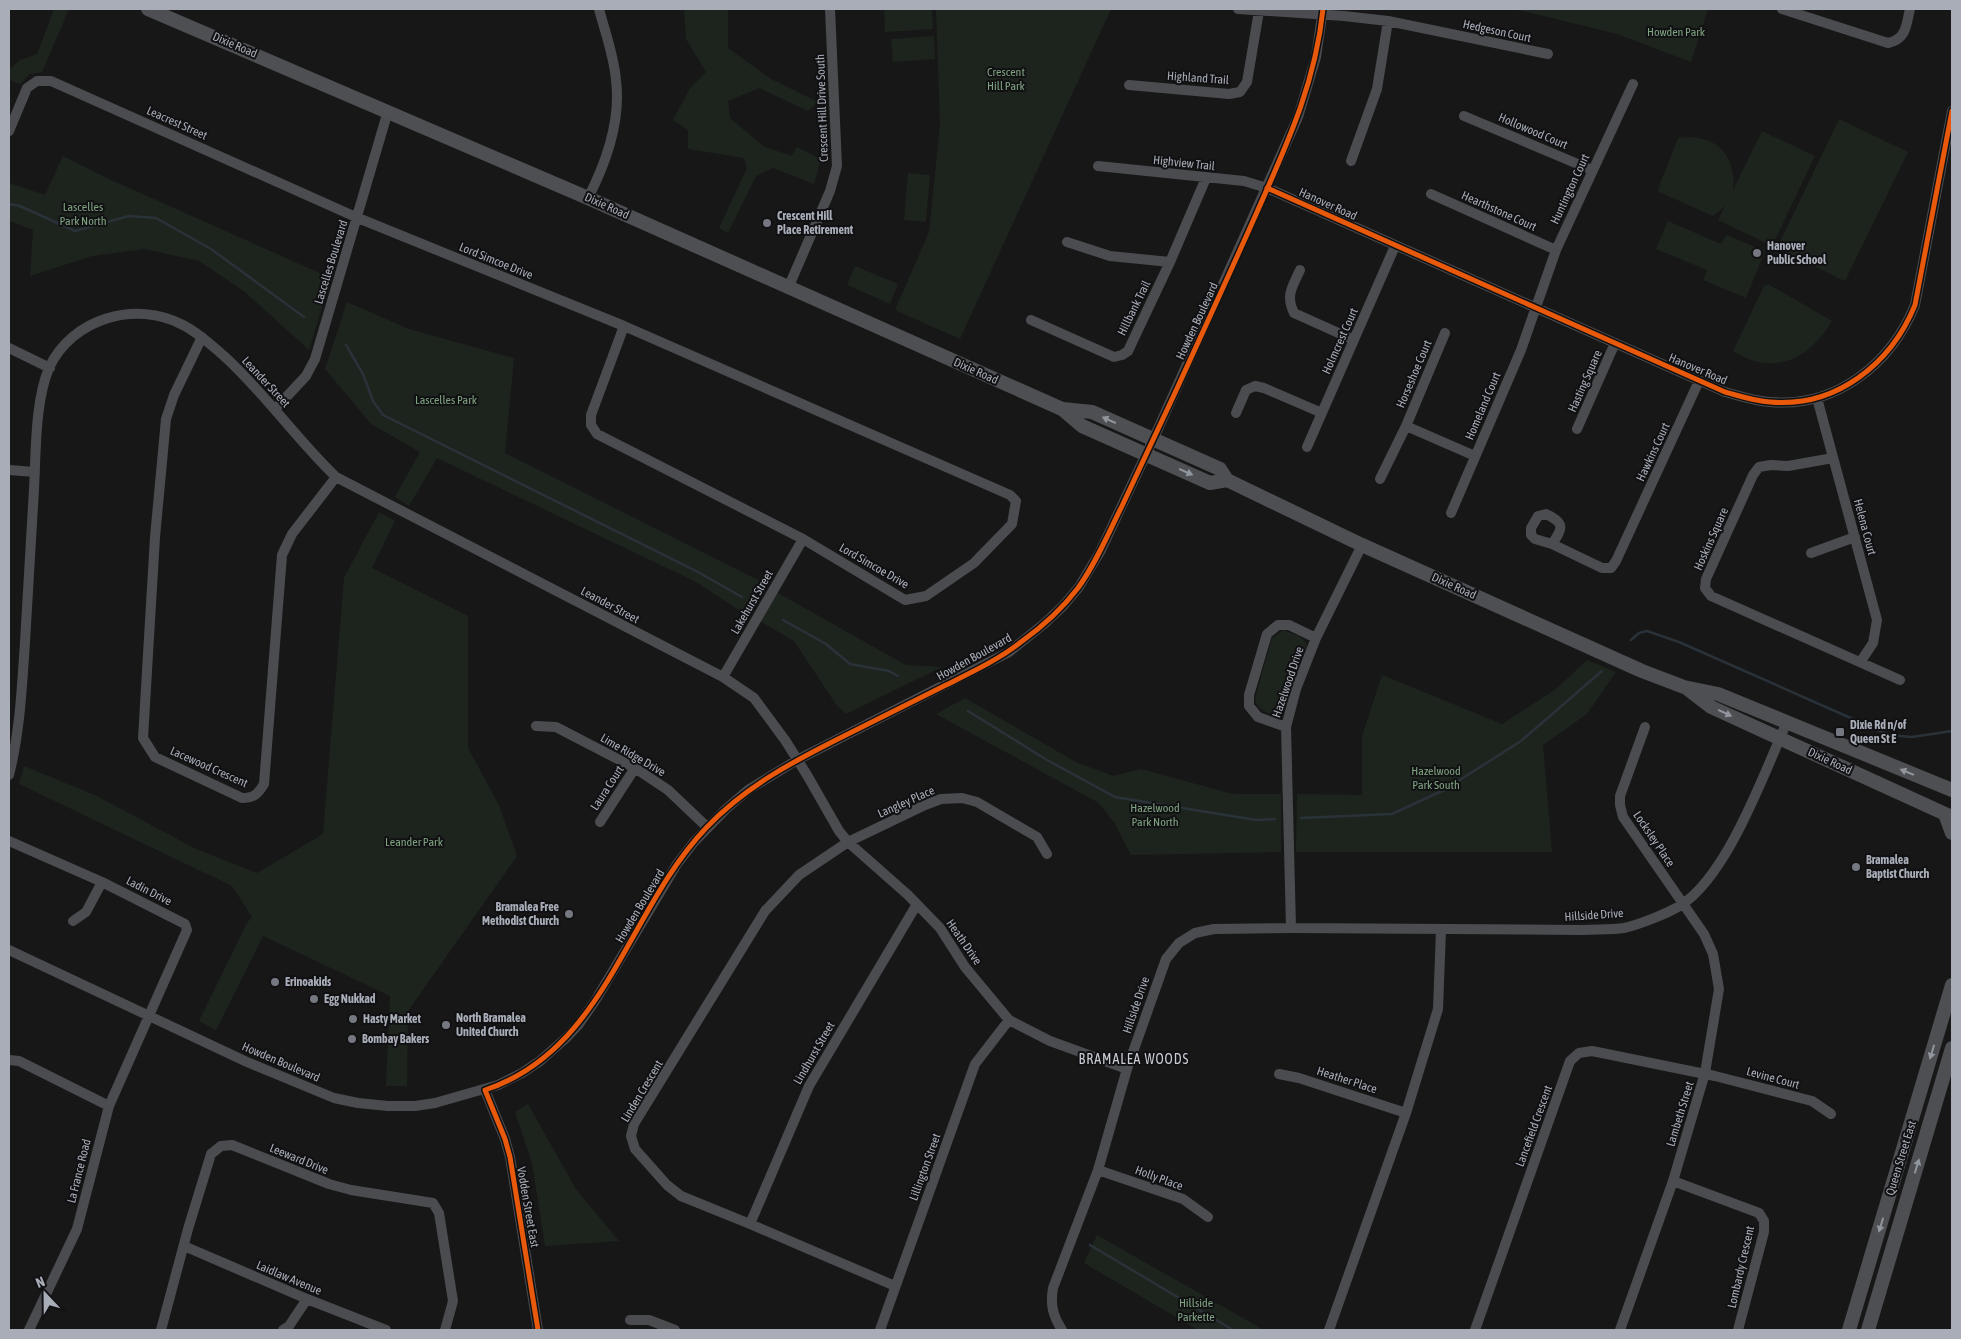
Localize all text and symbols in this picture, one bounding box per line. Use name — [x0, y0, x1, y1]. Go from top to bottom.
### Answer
street label: Hedgeson Court — [1462, 17, 1533, 45]
park label: Howden Park — [1647, 25, 1706, 39]
street label: Dixie Road — [211, 29, 259, 61]
street label: Crescent Hill Drive South — [813, 54, 831, 162]
park label: Crescent Hill Park — [987, 65, 1026, 93]
street label: Highland Trail — [1167, 69, 1230, 87]
street label: Leacrest Street — [145, 103, 210, 143]
street label: Hollowood Court — [1496, 110, 1570, 152]
street label: Huntington Court — [1548, 151, 1593, 226]
street label: Highview Trail — [1152, 153, 1216, 173]
street label: Hanover Road — [1297, 185, 1359, 223]
street label: Hearthstone Court — [1459, 188, 1539, 234]
street label: Dixie Road — [583, 190, 631, 222]
park label: Lascelles Park North — [59, 200, 107, 228]
place label: Crescent Hill Place Retirement — [777, 209, 854, 237]
marker: Crescent Hill Place Retirement — [761, 217, 773, 229]
street label: Lascelles Boulevard — [312, 218, 350, 306]
place label: Hanover Public School — [1767, 239, 1827, 267]
street label: Lord Simcoe Drive — [457, 240, 535, 282]
marker: Hanover Public School — [1751, 247, 1763, 259]
street label: Hillbank Trail — [1115, 277, 1154, 338]
street label: Howden Boulevard — [1173, 280, 1221, 362]
street label: Holmcrest Court — [1319, 305, 1361, 376]
street label: Horseshoe Court — [1393, 337, 1435, 410]
street label: Hasting Square — [1565, 348, 1605, 414]
street label: Hanover Road — [1667, 350, 1729, 388]
street label: Leander Street — [239, 354, 293, 411]
street label: Dixie Road — [952, 355, 1000, 387]
street label: Homeland Court — [1462, 369, 1504, 442]
park label: Lascelles Park — [415, 393, 478, 407]
one-way arrow — [1102, 415, 1116, 423]
street label: Hawkins Court — [1633, 420, 1673, 483]
one-way arrow — [1179, 469, 1193, 477]
street label: Helena Court — [1851, 497, 1879, 557]
street label: Hoskins Square — [1691, 505, 1731, 573]
street label: Lord Simcoe Drive — [837, 540, 911, 592]
street label: Lakehurst Street — [728, 567, 776, 636]
street label: Dixie Road — [1430, 570, 1478, 602]
street label: Leander Street — [578, 584, 642, 626]
street label: Howden Boulevard — [934, 631, 1014, 683]
street label: Hazelwood Drive — [1269, 645, 1307, 719]
one-way arrow — [1718, 709, 1732, 717]
place label: Dixie Rd n/of Queen St E — [1850, 718, 1907, 746]
marker: Dixie Rd n/of Queen St E — [1834, 726, 1846, 738]
street label: Lime Ridge Drive — [598, 731, 668, 779]
street label: Lacewood Crescent — [168, 744, 250, 791]
street label: Dixie Road — [1806, 745, 1854, 777]
street label: Laura Court — [587, 763, 627, 813]
park label: Hazelwood Park South — [1411, 764, 1461, 792]
one-way arrow — [1900, 767, 1914, 775]
street label: Langley Place — [875, 783, 937, 821]
park label: Hazelwood Park North — [1130, 801, 1180, 829]
street label: Locksley Place — [1630, 809, 1678, 869]
park label: Leander Park — [385, 835, 444, 849]
place label: Bramalea Baptist Church — [1866, 853, 1930, 881]
marker: Bramalea Baptist Church — [1850, 861, 1862, 873]
street label: Howden Boulevard — [613, 867, 667, 945]
street label: Ladin Drive — [124, 874, 174, 908]
place label: Bramalea Free Methodist Church — [482, 900, 560, 928]
street label: Hillside Drive — [1564, 906, 1624, 924]
marker: Bramalea Free Methodist Church — [563, 908, 575, 920]
street label: Heath Drive — [943, 917, 985, 967]
place label: Erinoakids — [285, 975, 332, 989]
street label: Hillside Drive — [1120, 975, 1152, 1035]
marker: Erinoakids — [269, 976, 281, 988]
place label: Egg Nukkad — [324, 992, 376, 1006]
marker: Egg Nukkad — [308, 993, 320, 1005]
place label: North Bramalea United Church — [456, 1011, 526, 1039]
place label: Hasty Market — [363, 1012, 421, 1026]
marker: Hasty Market — [347, 1013, 359, 1025]
marker: North Bramalea United Church — [440, 1019, 452, 1031]
street label: Lindhurst Street — [791, 1019, 838, 1087]
place label: Bombay Bakers — [362, 1032, 430, 1046]
marker: Bombay Bakers — [346, 1033, 358, 1045]
street label: Howden Boulevard — [240, 1039, 322, 1085]
one-way arrow — [1928, 1045, 1936, 1060]
district label: BRAMALEA WOODS — [1079, 1051, 1189, 1067]
street label: Linden Crescent — [618, 1057, 666, 1124]
street label: Heather Place — [1315, 1064, 1379, 1096]
street label: Levine Court — [1745, 1064, 1802, 1092]
street label: Lambeth Street — [1663, 1079, 1697, 1148]
street label: Lancefield Crescent — [1513, 1083, 1555, 1169]
street label: Queen Street East — [1883, 1118, 1919, 1197]
street label: Lillington Street — [906, 1131, 944, 1202]
street label: La France Road — [64, 1137, 94, 1205]
street label: Leeward Drive — [268, 1141, 330, 1177]
one-way arrow — [1913, 1159, 1921, 1174]
street label: Holly Place — [1133, 1163, 1185, 1193]
street label: Vodden Street East — [514, 1165, 542, 1249]
one-way arrow — [1876, 1217, 1884, 1232]
street label: Lombardy Crescent — [1725, 1224, 1757, 1309]
street label: Laidlaw Avenue — [254, 1258, 324, 1298]
north arrow — [20, 1269, 70, 1319]
text: N — [33, 1273, 47, 1291]
park label: Hillside Parkette — [1177, 1296, 1215, 1324]

